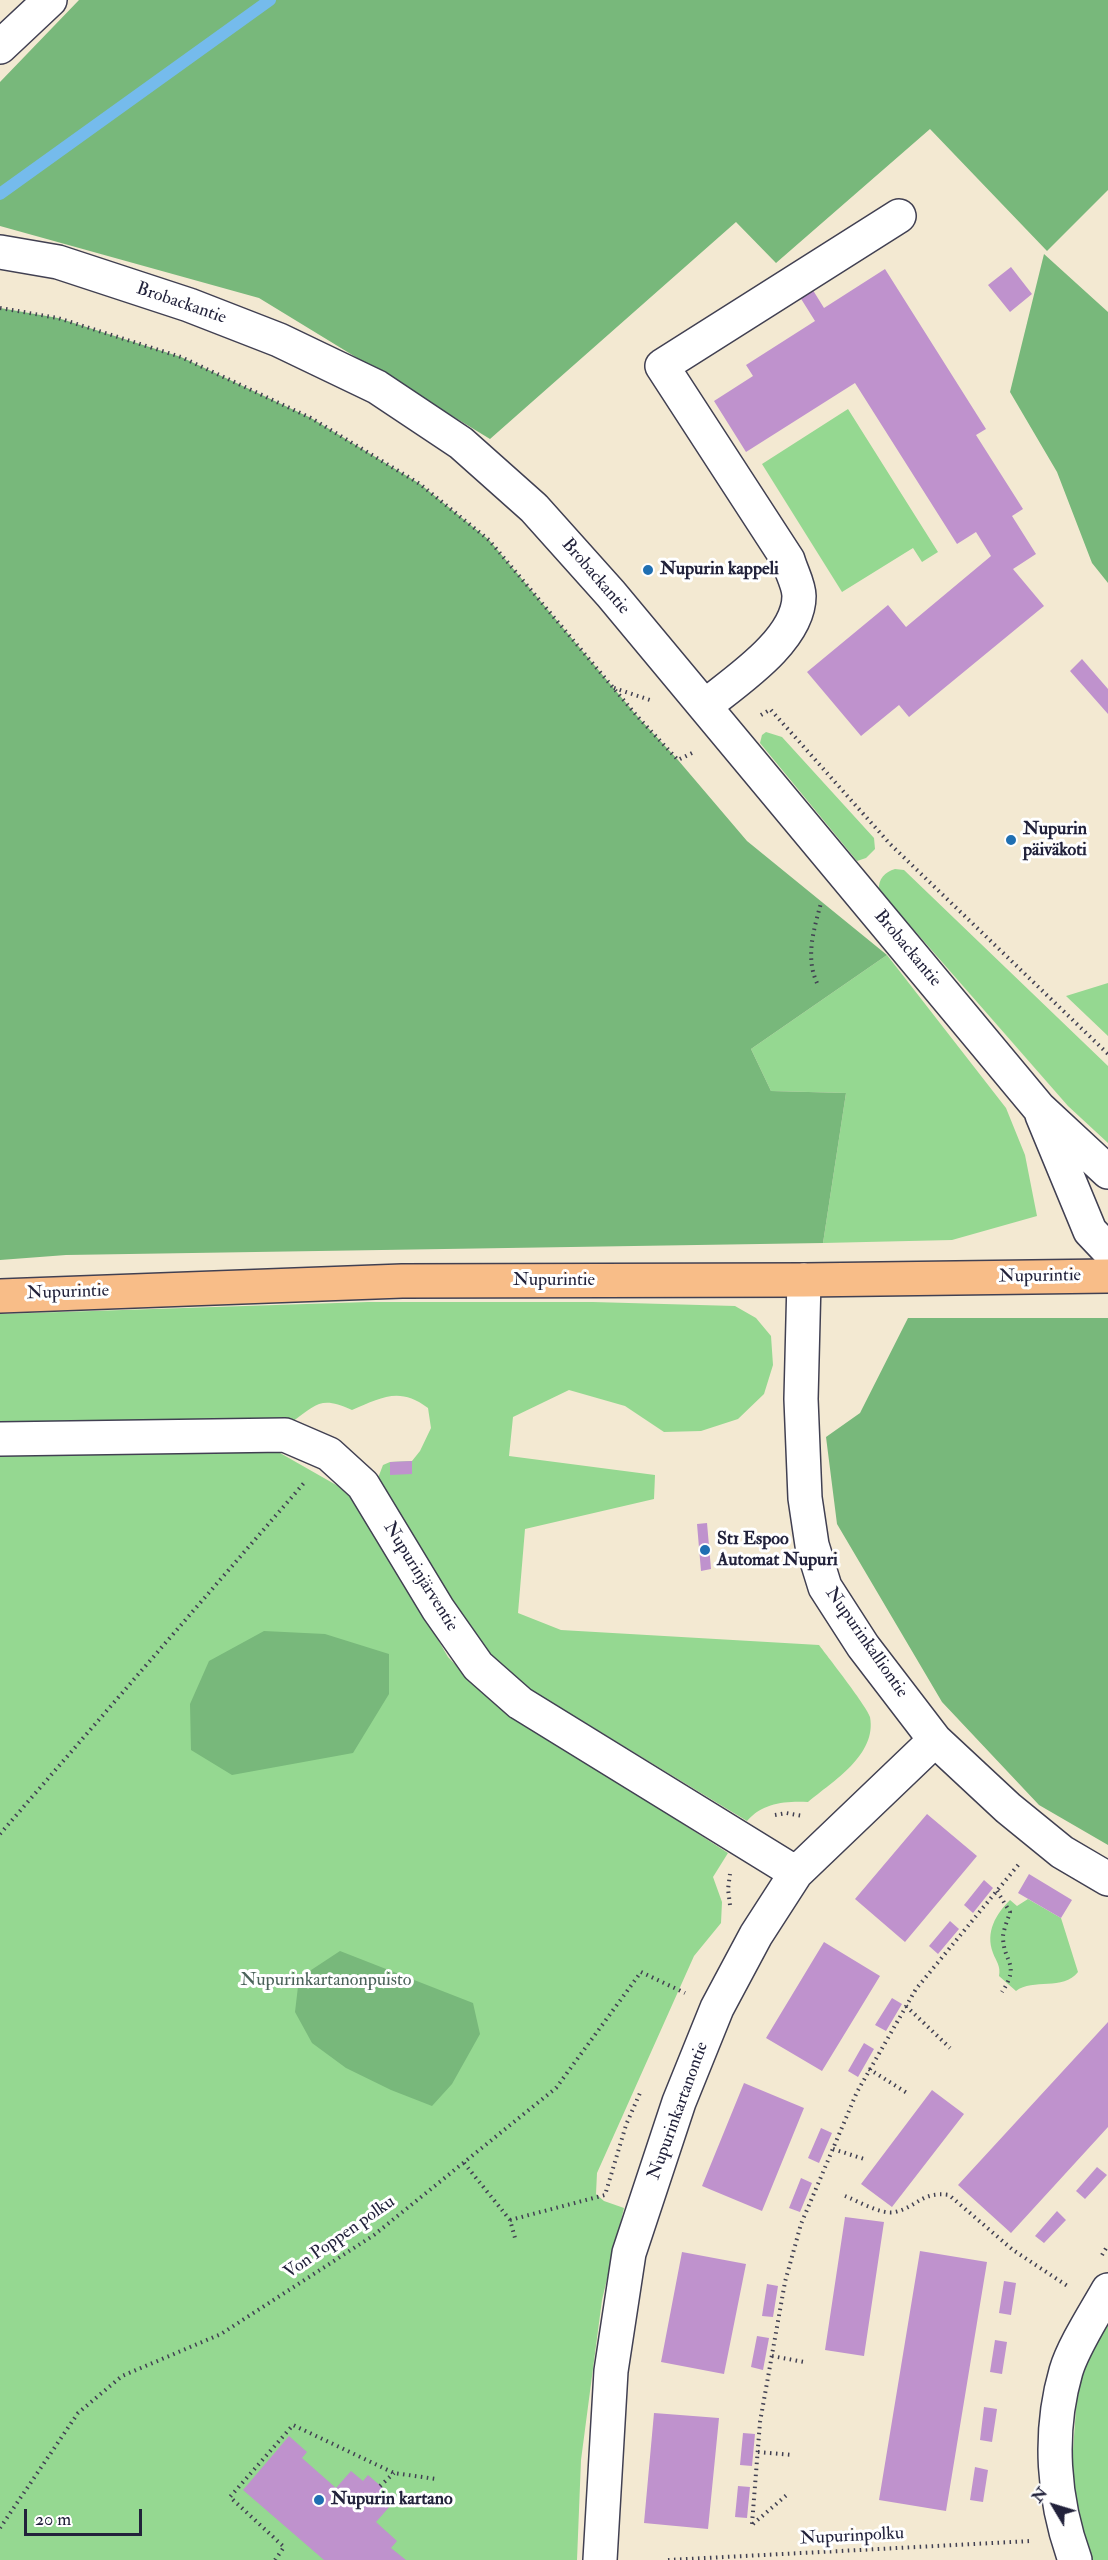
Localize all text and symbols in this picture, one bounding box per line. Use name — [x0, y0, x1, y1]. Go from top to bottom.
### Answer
street label: Brobackantie — [133, 279, 229, 329]
street label: Brobackantie — [556, 535, 634, 619]
place label: Nupurin kappeli — [660, 559, 779, 581]
marker: Nupurin kappeli — [641, 563, 655, 577]
place label: Nupurin päiväkoti — [1023, 819, 1087, 862]
marker: Nupurin päiväkoti — [1004, 833, 1018, 847]
street label: Brobackantie — [869, 906, 945, 992]
street label: Nupurintie — [999, 1265, 1081, 1289]
street label: Nupurintie — [513, 1270, 595, 1292]
street label: Nupurintie — [27, 1281, 109, 1305]
street label: Nupurinjärventie — [378, 1518, 462, 1636]
place label: St1 Espoo Automat Nupuri — [717, 1529, 838, 1572]
marker: St1 Espoo Automat Nupuri — [698, 1543, 712, 1557]
street label: Nupurinkalliontie — [820, 1584, 912, 1702]
park label: Nupurinkartanonpuisto — [241, 1970, 411, 1992]
street label: Nupurinkartanontie — [644, 2039, 714, 2183]
street label: Von Poppen polku — [280, 2192, 400, 2284]
north arrow — [1024, 2476, 1084, 2536]
text: N — [1028, 2483, 1052, 2507]
place label: Nupurin kartano — [331, 2489, 453, 2511]
marker: Nupurin kartano — [312, 2493, 326, 2507]
scale bar — [27, 2497, 146, 2535]
text: 20 m — [35, 2508, 71, 2531]
street label: Nupurinpolku — [799, 2523, 905, 2551]

